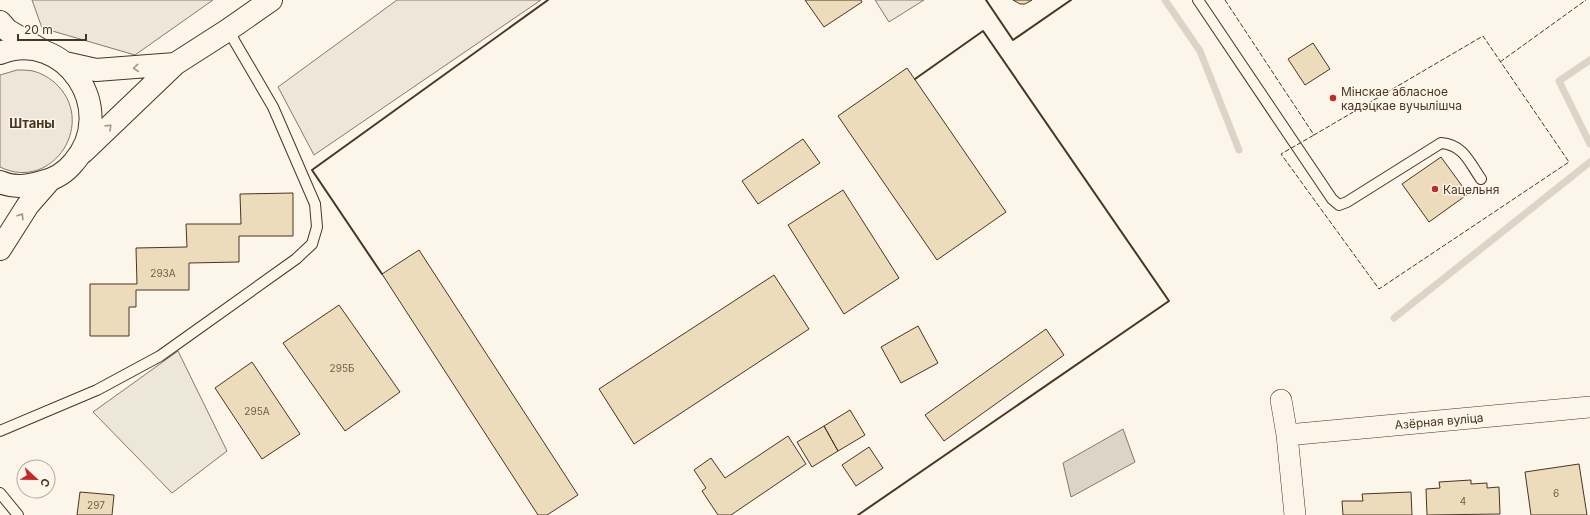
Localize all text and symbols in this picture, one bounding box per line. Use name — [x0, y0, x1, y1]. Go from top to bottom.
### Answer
scale bar — [18, 16, 86, 42]
text: 20 m — [24, 22, 53, 37]
one-way arrow — [133, 63, 139, 72]
place label: Мінскае абласное кадэцкае вучылішча — [1341, 84, 1462, 113]
marker: Мінскае абласное кадэцкае вучылішча — [1328, 93, 1338, 103]
district label: Штаны — [9, 115, 55, 131]
one-way arrow — [104, 124, 112, 132]
place label: Кацельня — [1443, 182, 1499, 197]
marker: Кацельня — [1430, 184, 1440, 194]
one-way arrow — [16, 213, 24, 220]
house number: 293А — [150, 267, 176, 279]
house number: 295Б — [330, 362, 354, 374]
house number: 295А — [244, 405, 270, 417]
street label: Азёрная вуліца — [1394, 410, 1484, 432]
north arrow — [16, 459, 56, 499]
text: С — [37, 476, 53, 489]
house number: 6 — [1553, 487, 1559, 499]
house number: 4 — [1460, 495, 1466, 507]
house number: 297 — [87, 499, 105, 511]

